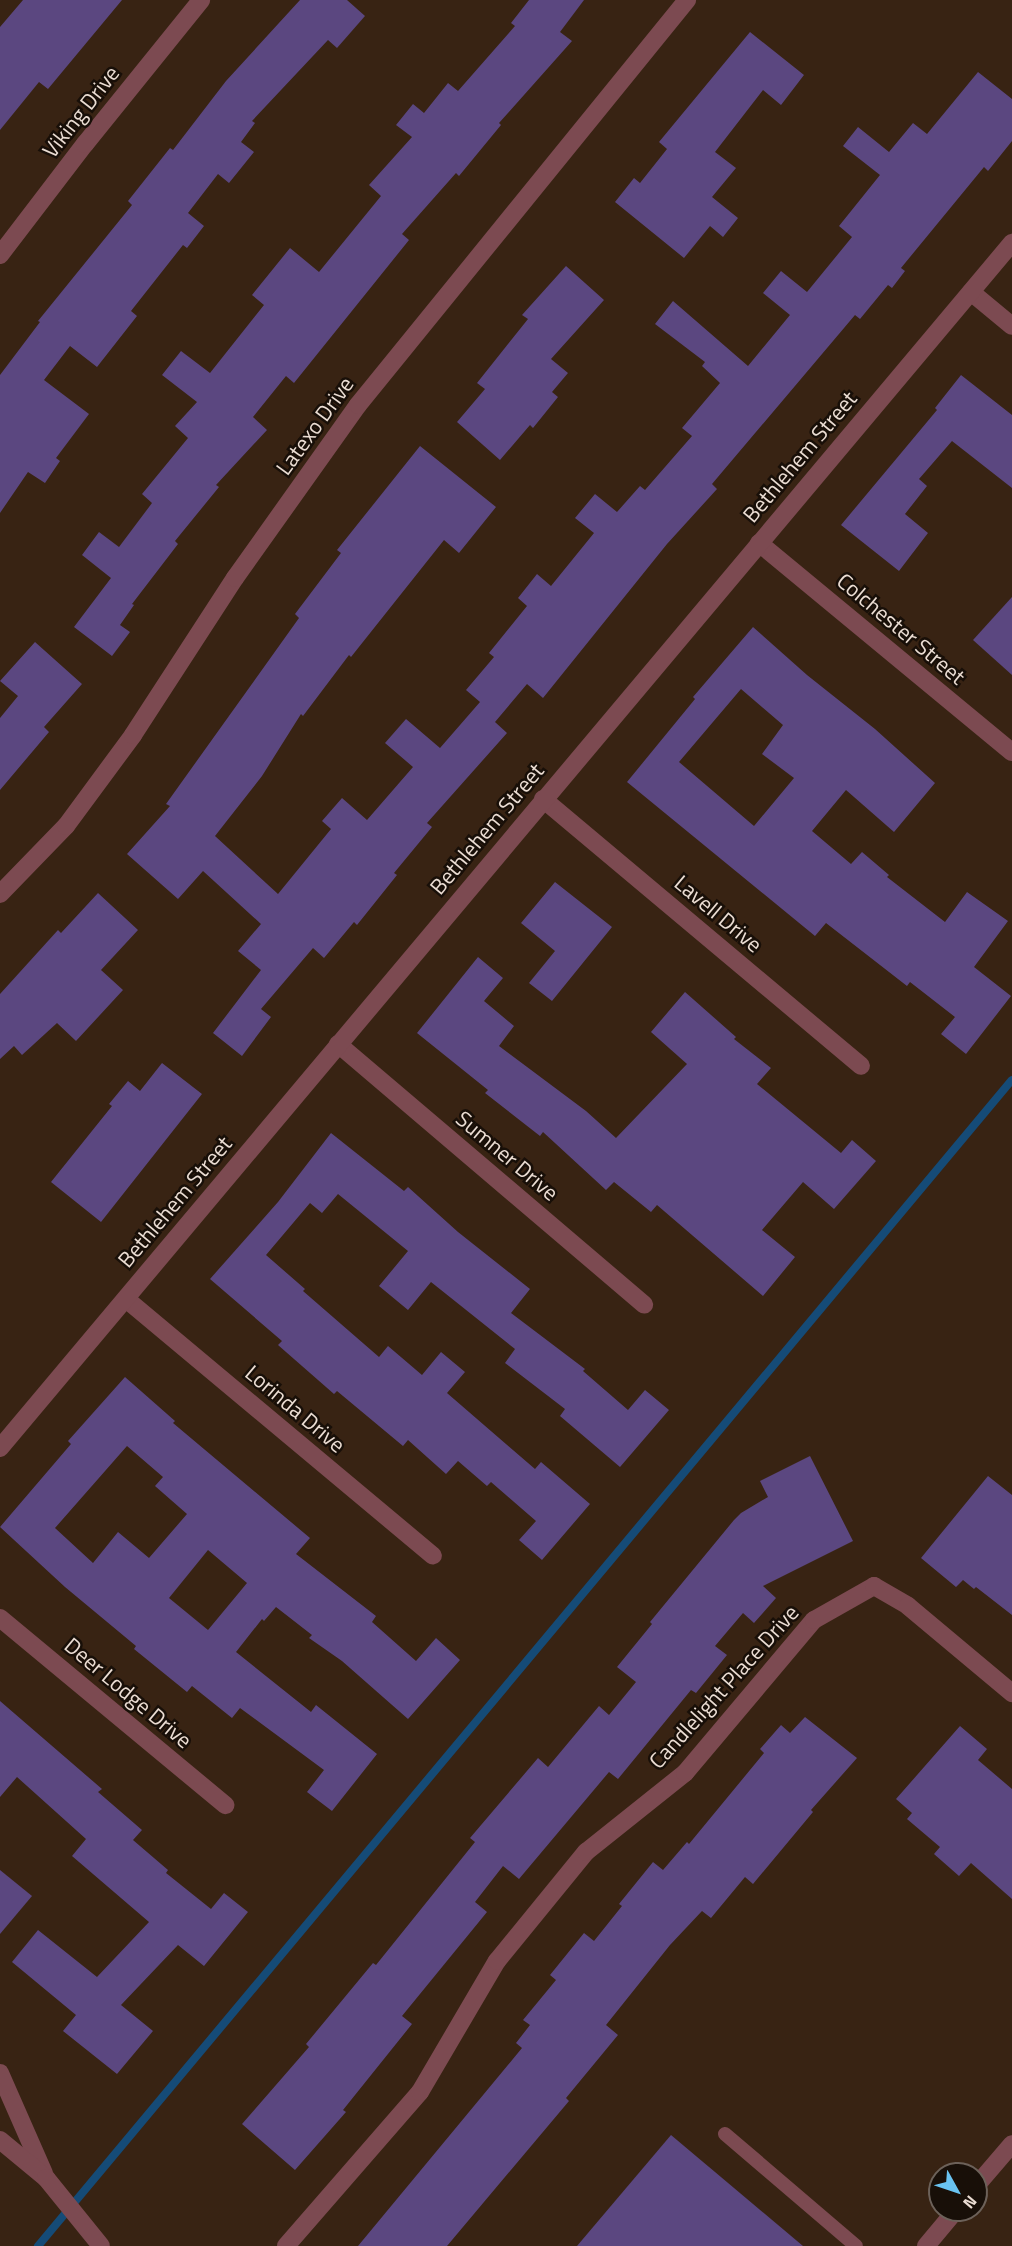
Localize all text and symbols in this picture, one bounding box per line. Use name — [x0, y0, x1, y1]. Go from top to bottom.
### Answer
street label: Viking Drive — [37, 61, 125, 163]
street label: Latexo Drive — [271, 372, 359, 480]
street label: Bethlehem Street — [737, 386, 863, 528]
street label: Colchester Street — [832, 568, 970, 690]
street label: Bethlehem Street — [424, 758, 550, 900]
street label: Lavell Drive — [669, 870, 767, 958]
street label: Sumner Drive — [450, 1106, 564, 1206]
street label: Bethlehem Street — [112, 1131, 238, 1273]
street label: Lorinda Drive — [240, 1360, 350, 1458]
street label: Candlelight Place Drive — [644, 1600, 804, 1774]
street label: Deer Lodge Drive — [59, 1632, 197, 1754]
north arrow — [928, 2162, 988, 2222]
text: N — [957, 2190, 983, 2214]

